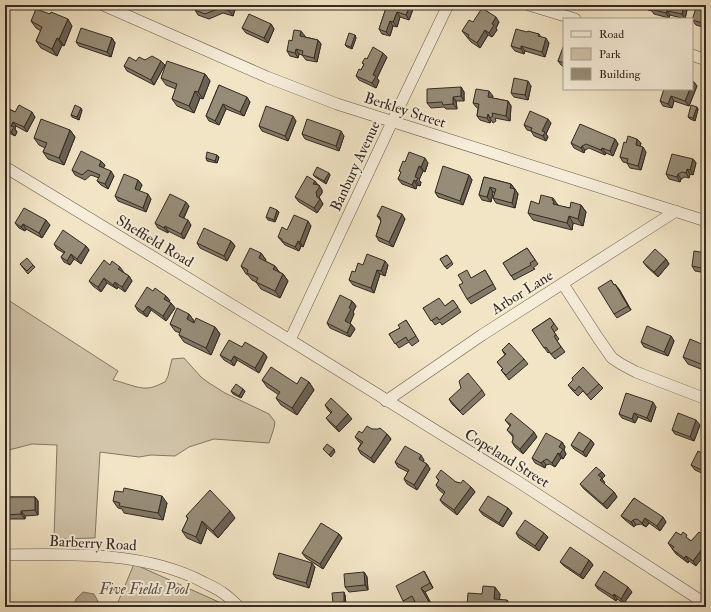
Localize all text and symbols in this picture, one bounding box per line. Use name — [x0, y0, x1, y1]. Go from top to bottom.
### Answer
legend — [563, 18, 693, 90]
text: Road — [599, 27, 624, 42]
text: Park — [599, 47, 621, 62]
text: Building — [599, 67, 642, 82]
street label: Berkley Street — [362, 88, 448, 133]
street label: Banbury Avenue — [326, 118, 385, 214]
street label: Sheffield Road — [113, 211, 197, 272]
street label: Arbor Lane — [487, 266, 557, 319]
street label: Copeland Street — [460, 425, 553, 493]
street label: Barberry Road — [49, 532, 138, 555]
park label: Five Fields Pool — [98, 580, 190, 599]

